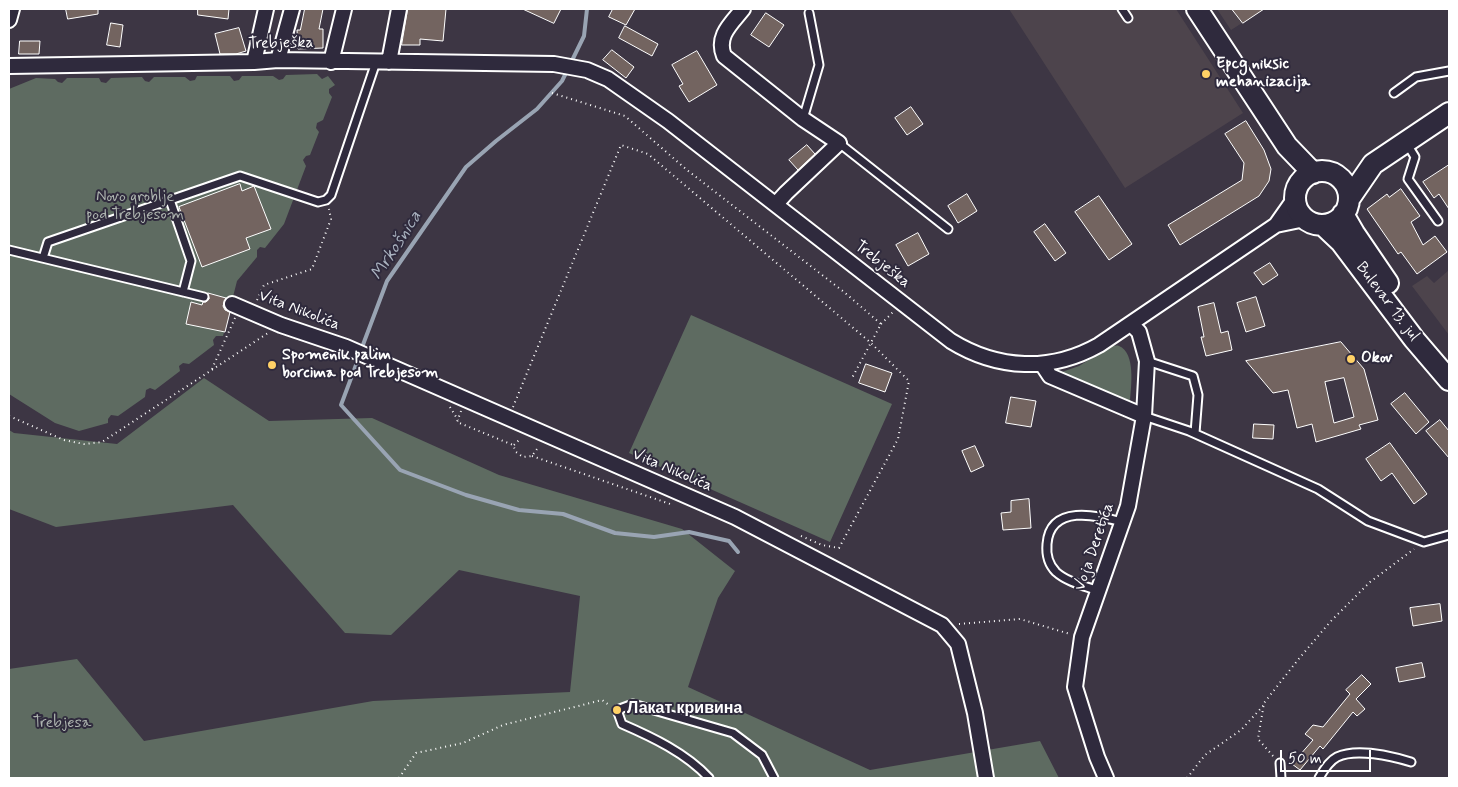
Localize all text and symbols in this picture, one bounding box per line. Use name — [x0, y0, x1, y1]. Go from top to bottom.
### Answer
street label: Trebješka — [248, 34, 314, 54]
place label: Epcg niksic mehanizacija — [1216, 55, 1310, 93]
marker: Epcg niksic mehanizacija — [1200, 68, 1212, 80]
park label: Novo groblje pod Trebjesom — [86, 188, 184, 226]
water label: Mrkošnica — [367, 208, 427, 284]
street label: Trebješka — [850, 237, 914, 293]
street label: Bulevar 13. jul — [1351, 259, 1423, 345]
street label: Vita Nikolića — [256, 287, 342, 335]
place label: Spomenik palim borcima pod Trebjesom — [282, 346, 438, 384]
place label: Okov — [1361, 349, 1392, 369]
marker: Okov — [1345, 353, 1357, 365]
marker: Spomenik palim borcima pod Trebjesom — [266, 359, 278, 371]
street label: Vita Nikolića — [629, 446, 715, 496]
street label: Voja Deretića — [1071, 500, 1119, 594]
place label: Лакат кривина — [627, 700, 742, 720]
marker: Лакат кривина — [611, 704, 623, 716]
park label: Trebjesa — [33, 714, 91, 734]
scale bar — [1283, 740, 1374, 772]
text: 50 m — [1288, 749, 1322, 769]

